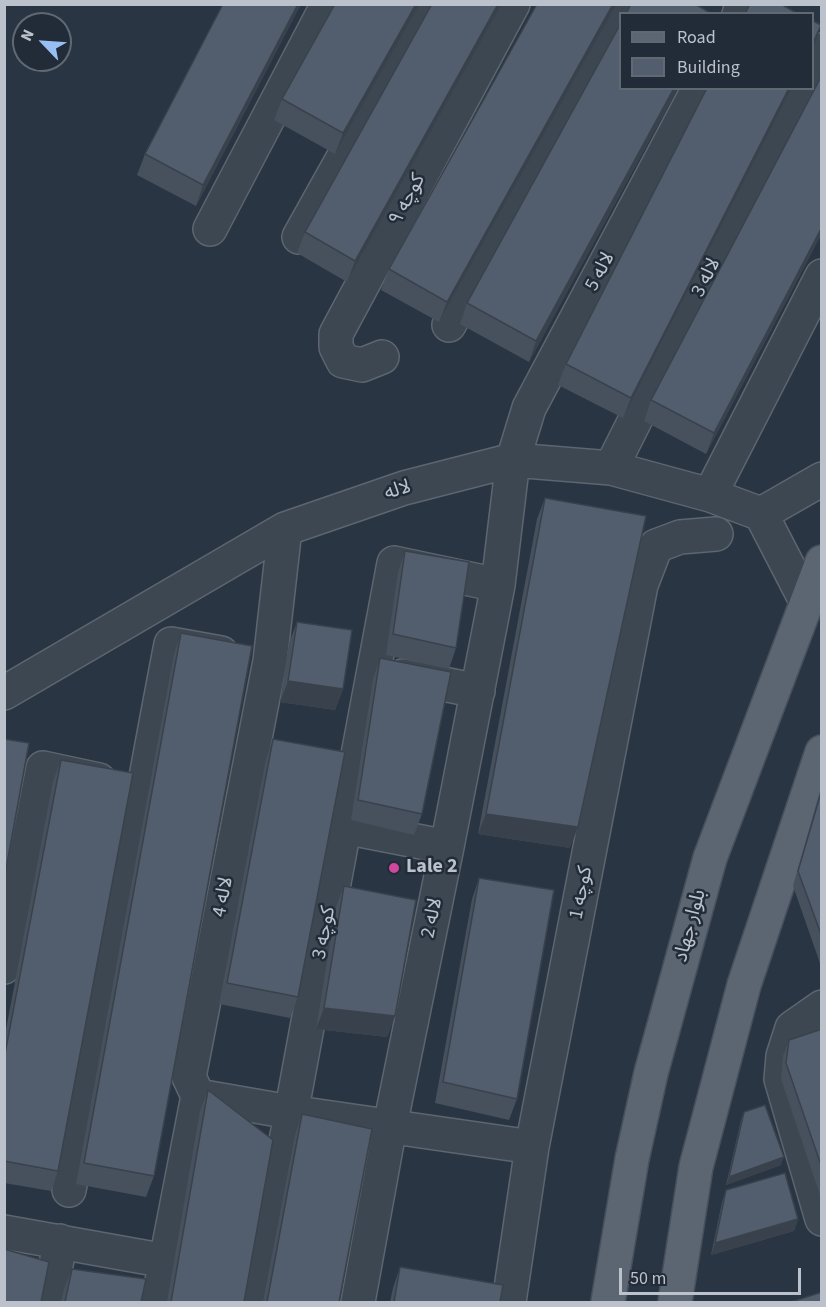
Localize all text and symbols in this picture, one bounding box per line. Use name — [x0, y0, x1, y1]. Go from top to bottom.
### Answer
north arrow — [12, 12, 72, 72]
legend — [619, 12, 814, 90]
text: Road — [677, 25, 716, 50]
text: N — [15, 26, 40, 45]
text: Building — [677, 55, 740, 80]
street label: کوچه ۹ — [385, 170, 431, 230]
street label: لاله 5 — [581, 248, 621, 296]
street label: لاله 3 — [687, 255, 727, 301]
street label: لاله — [382, 476, 414, 506]
place label: Lale 2 — [406, 856, 458, 880]
marker: Lale 2 — [387, 861, 401, 875]
street label: کوچه 1 — [565, 865, 599, 921]
street label: لاله 4 — [208, 875, 240, 919]
street label: بلوار جهاد — [670, 887, 712, 965]
street label: لاله 2 — [417, 896, 449, 940]
street label: کوچه 3 — [308, 905, 342, 961]
scale bar — [622, 1256, 804, 1294]
text: 50 m — [630, 1266, 666, 1291]

